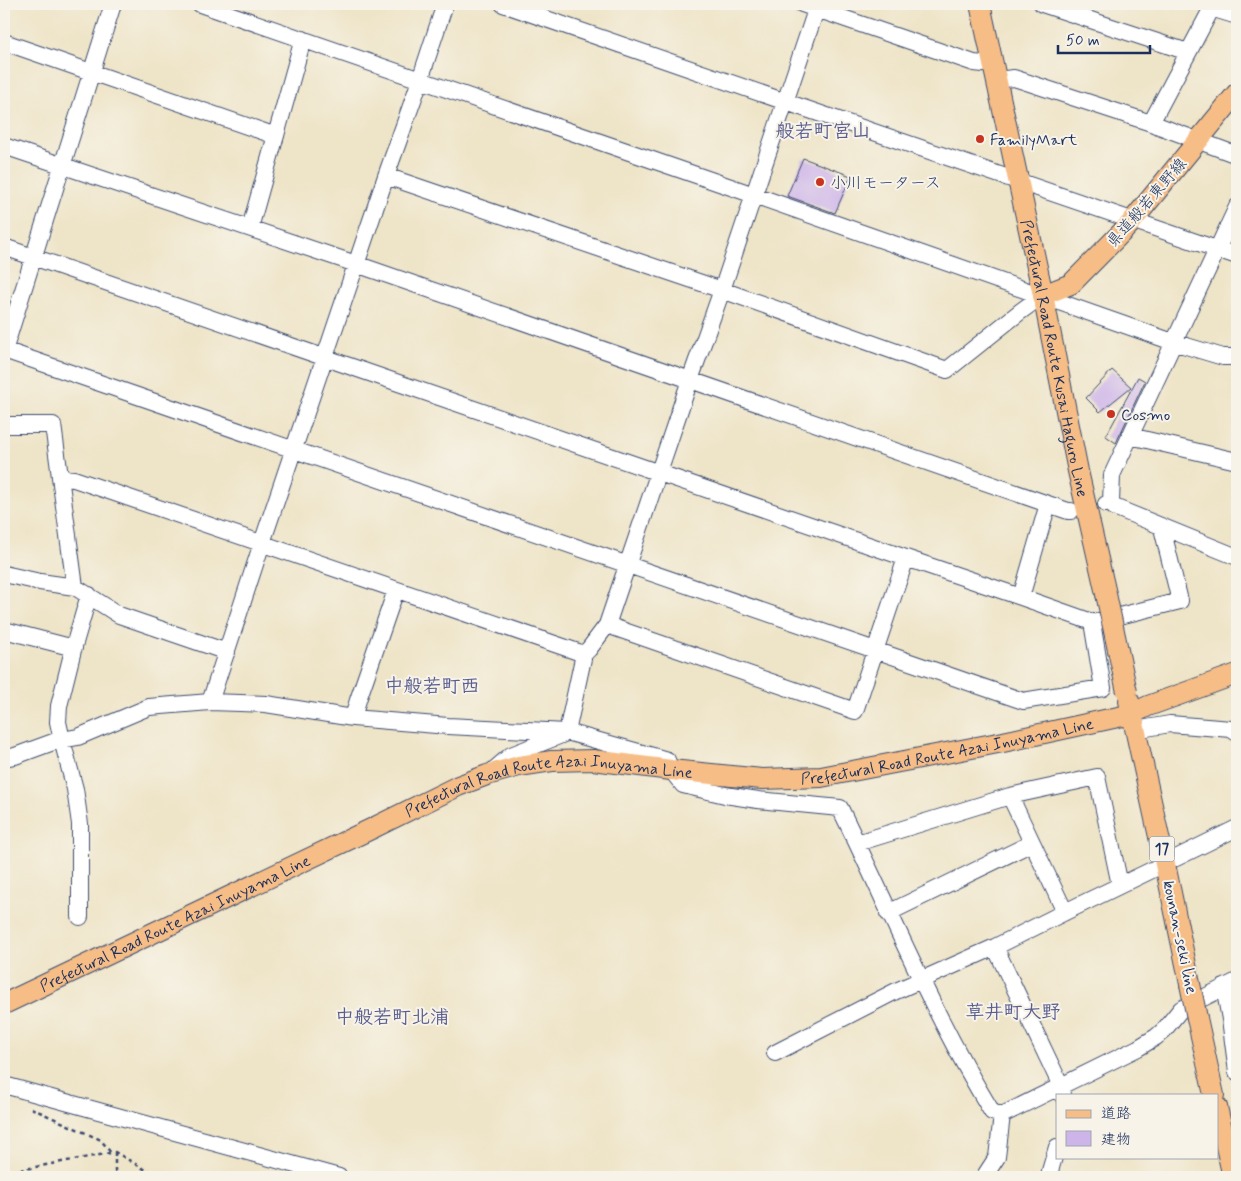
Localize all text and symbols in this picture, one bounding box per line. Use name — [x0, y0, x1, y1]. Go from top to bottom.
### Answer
scale bar — [1058, 22, 1151, 54]
text: 50 m — [1066, 31, 1100, 51]
district label: 般若町宮山 — [775, 119, 871, 144]
place label: FamilyMart — [990, 130, 1078, 151]
marker: FamilyMart — [974, 133, 986, 145]
street label: 県道般若東野線 — [1102, 154, 1192, 252]
place label: 小川モータース — [830, 173, 941, 194]
marker: 小川モータース — [814, 176, 826, 188]
street label: Prefectural Road Route Kusai Haguro Line — [1015, 218, 1093, 499]
place label: Cosmo — [1121, 405, 1170, 426]
marker: Cosmo — [1105, 408, 1117, 420]
district label: 中般若町西 — [384, 674, 480, 699]
street label: Prefectural Road Route Azai Inuyama Line — [801, 714, 1096, 790]
street label: Prefectural Road Route Azai Inuyama Line — [402, 751, 694, 823]
road number: 17 — [1150, 836, 1174, 862]
street label: Prefectural Road Route Azai Inuyama Line — [36, 850, 314, 998]
street label: kounan-seki line — [1157, 879, 1202, 996]
district label: 草井町大野 — [965, 1000, 1061, 1025]
district label: 中般若町北浦 — [335, 1005, 449, 1030]
legend — [1056, 1094, 1218, 1158]
text: 道路 — [1101, 1104, 1131, 1124]
text: 建物 — [1101, 1130, 1131, 1150]

